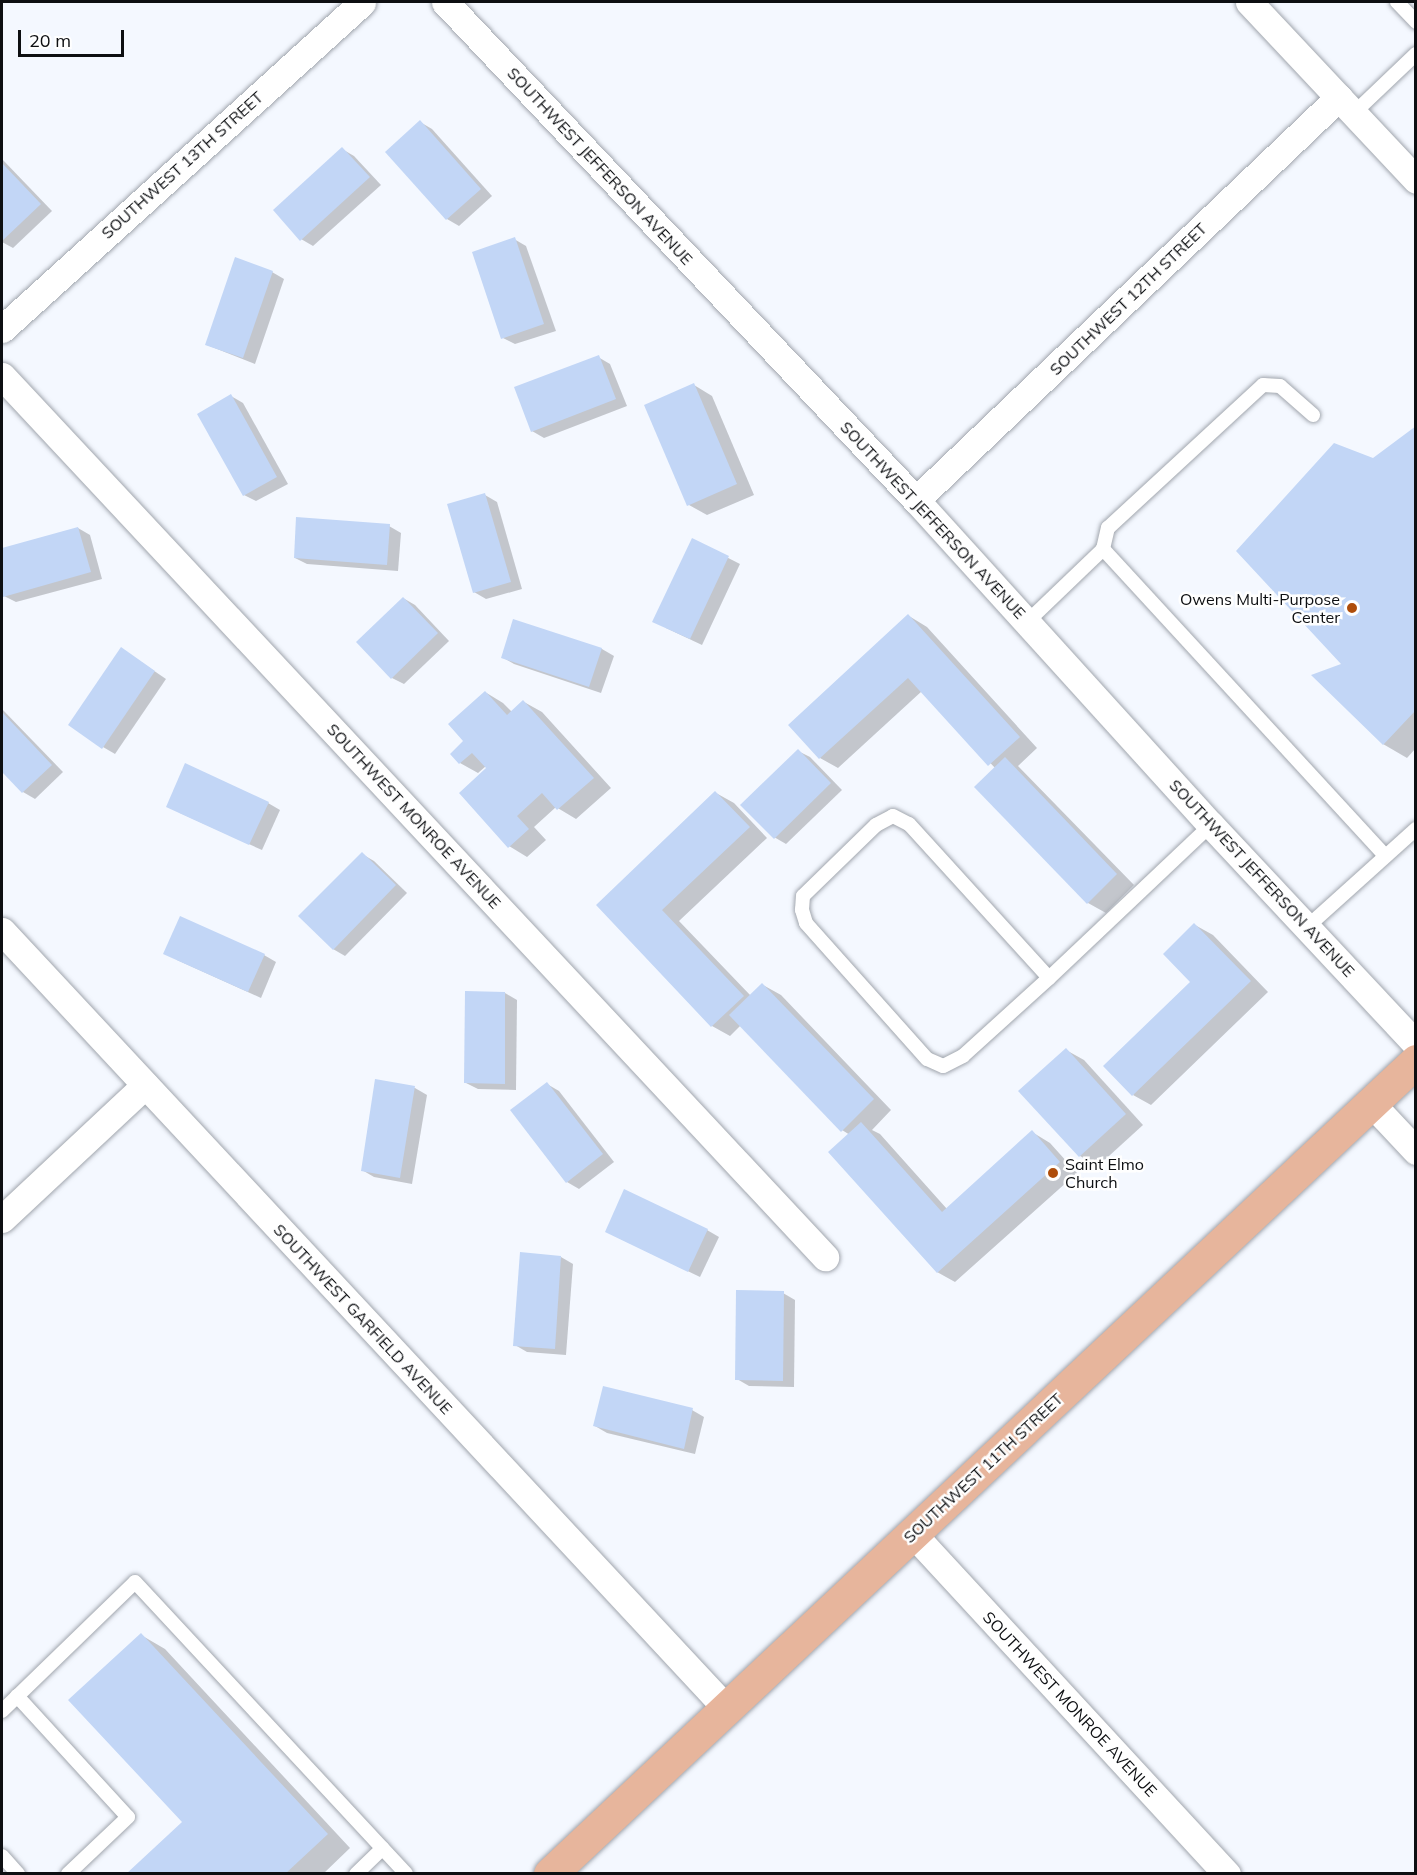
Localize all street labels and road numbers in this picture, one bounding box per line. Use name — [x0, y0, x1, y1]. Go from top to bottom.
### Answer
street label: SOUTHWEST JEFFERSON AVENUE — [503, 63, 697, 269]
street label: SOUTHWEST 13TH STREET — [97, 87, 267, 243]
street label: SOUTHWEST 12TH STREET — [1046, 219, 1210, 379]
street label: SOUTHWEST JEFFERSON AVENUE — [836, 417, 1030, 623]
street label: SOUTHWEST MONROE AVENUE — [323, 720, 505, 912]
street label: SOUTHWEST JEFFERSON AVENUE — [1165, 775, 1359, 981]
street label: SOUTHWEST GARFIELD AVENUE — [270, 1220, 456, 1418]
street label: SOUTHWEST 11TH STREET — [899, 1389, 1067, 1547]
street label: SOUTHWEST MONROE AVENUE — [979, 1608, 1161, 1800]

